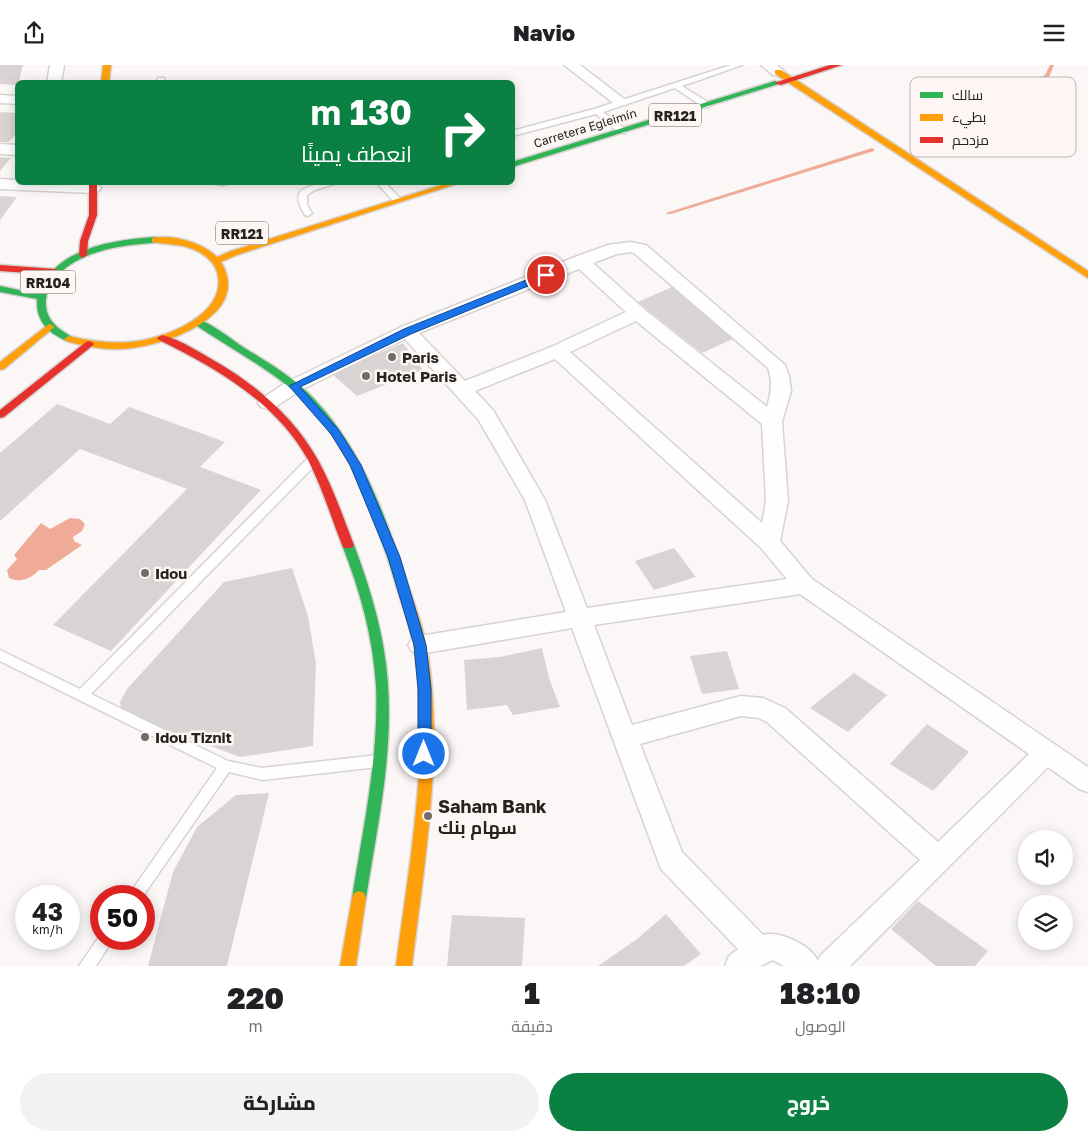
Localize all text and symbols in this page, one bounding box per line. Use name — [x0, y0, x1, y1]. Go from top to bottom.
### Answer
icon: share — [20, 19, 48, 47]
text: Navio — [513, 19, 575, 46]
icon: menu — [1040, 19, 1068, 47]
legend — [910, 77, 1076, 157]
text: سالك — [952, 86, 983, 103]
text: 130 m — [310, 91, 412, 133]
icon: right — [430, 100, 495, 165]
road number: RR121 — [649, 103, 701, 127]
street label: Carretera Egleimín — [532, 105, 638, 151]
text: بطيء — [952, 108, 986, 129]
text: مزدحم — [952, 131, 989, 150]
text: انعطف يمينًا — [301, 140, 412, 167]
road number: RR121 — [216, 221, 268, 245]
pin — [525, 254, 567, 296]
icon: arrive — [532, 261, 560, 289]
road number: RR104 — [20, 271, 76, 293]
place label: Paris — [402, 348, 439, 366]
marker: Paris — [386, 351, 398, 363]
place label: Hotel Paris — [376, 367, 457, 385]
marker: Hotel Paris — [360, 370, 372, 382]
place label: Idou — [155, 564, 187, 582]
marker: Idou — [139, 567, 151, 579]
position arrow — [397, 727, 449, 779]
place label: Idou Tiznit — [155, 728, 232, 746]
marker: Idou Tiznit — [139, 731, 151, 743]
place label: Saham Bank سهام بنك — [438, 795, 547, 840]
marker: Saham Bank سهام بنك — [422, 810, 434, 822]
map controls — [1018, 830, 1073, 950]
button: sound — [1018, 830, 1073, 885]
speed limit sign: 50 — [90, 885, 155, 950]
button: layers — [1018, 895, 1073, 950]
text: 43 — [32, 896, 63, 927]
text: km/h — [32, 922, 63, 937]
text: 1 — [524, 975, 540, 1011]
text: 18:10 — [780, 975, 861, 1011]
text: 220 — [227, 980, 284, 1016]
text: m — [249, 1016, 263, 1036]
text: دقيقة — [511, 1016, 553, 1036]
text: الوصول — [795, 1016, 846, 1036]
button: مشاركة — [20, 1073, 539, 1131]
button: خروج — [549, 1073, 1068, 1131]

